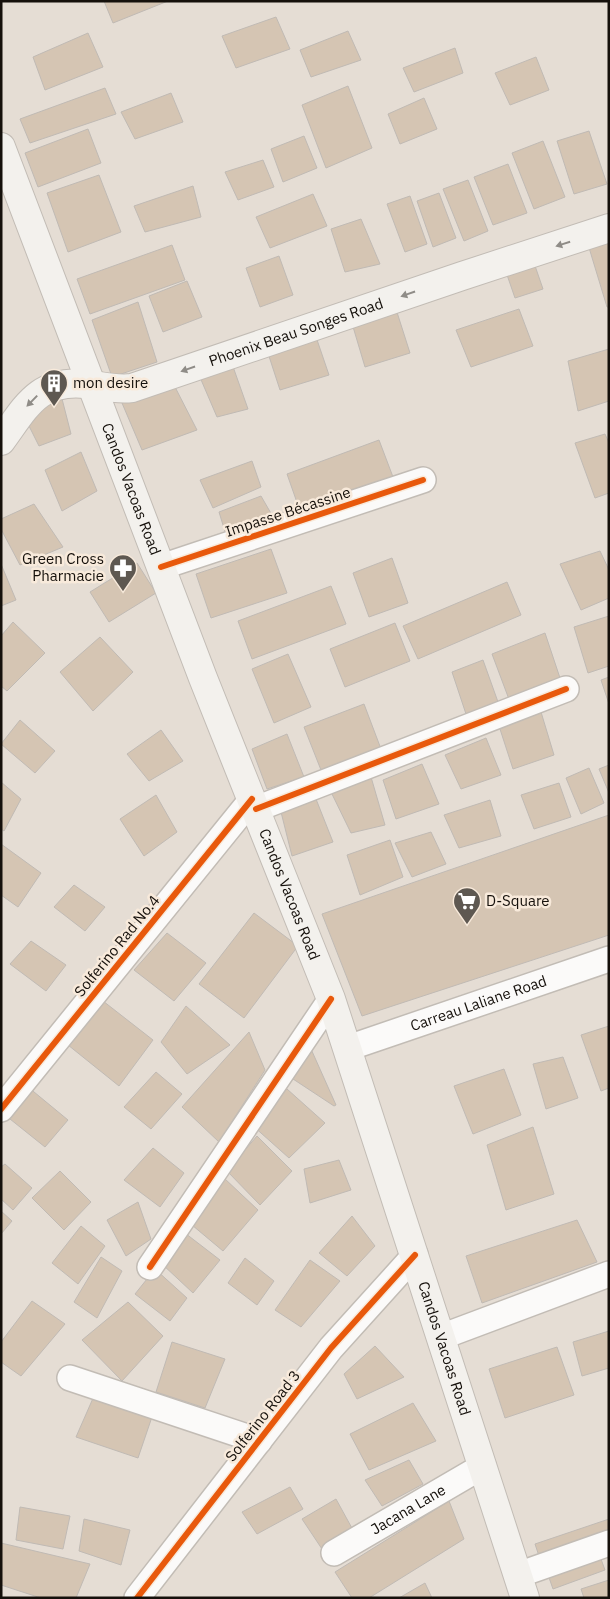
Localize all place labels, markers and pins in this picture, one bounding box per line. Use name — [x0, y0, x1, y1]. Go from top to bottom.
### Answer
building icon: mon desire — [39, 368, 69, 407]
place label: mon desire — [73, 373, 148, 392]
place label: Green Cross Pharmacie — [22, 549, 104, 585]
pharmacy icon: Green Cross Pharmacie — [108, 553, 138, 592]
supermarket icon: D-Square — [452, 886, 482, 925]
place label: D-Square — [486, 891, 550, 910]

